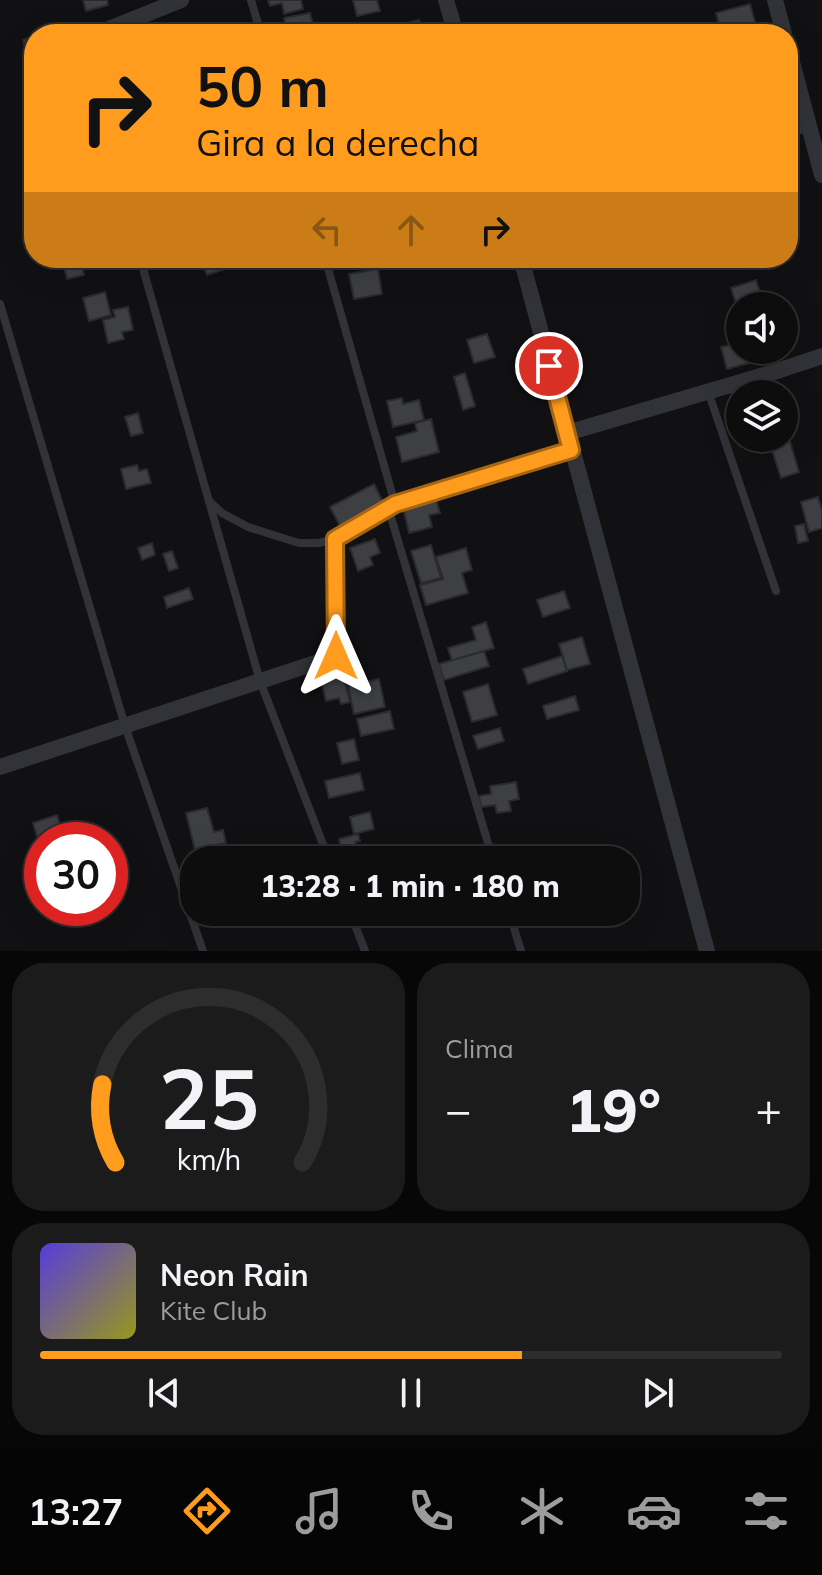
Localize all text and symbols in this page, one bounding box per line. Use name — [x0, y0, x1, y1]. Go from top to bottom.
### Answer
text: 50 m — [196, 51, 329, 121]
icon: right — [64, 56, 168, 160]
text: Gira a la derecha — [196, 120, 479, 165]
icon: left — [305, 208, 349, 252]
icon: ahead — [389, 208, 433, 252]
icon: right — [473, 208, 517, 252]
map controls — [726, 292, 798, 452]
button: sound — [726, 292, 798, 364]
pin — [515, 332, 583, 400]
icon: arrive — [527, 344, 571, 388]
button: layers — [726, 380, 798, 452]
position arrow — [294, 614, 378, 698]
speed limit sign: 30 — [24, 822, 128, 926]
text: 13:28 · 1 min · 180 m — [260, 867, 560, 905]
text: Clima — [445, 1032, 514, 1065]
text: 25 — [159, 1045, 258, 1150]
text: 19° — [566, 1072, 661, 1147]
text: − — [445, 1082, 471, 1137]
text: + — [756, 1082, 782, 1137]
text: km/h — [176, 1141, 241, 1177]
text: Neon Rain — [160, 1256, 309, 1294]
text: Kite Club — [160, 1294, 267, 1327]
icon: previous — [142, 1371, 186, 1415]
icon: pause — [389, 1371, 433, 1415]
icon: next — [636, 1371, 680, 1415]
icon: directions — [179, 1483, 235, 1539]
icon: music — [291, 1483, 347, 1539]
icon: phone — [403, 1483, 459, 1539]
icon: climate — [514, 1483, 570, 1539]
icon: car — [626, 1483, 682, 1539]
icon: filters — [738, 1483, 794, 1539]
text: 13:27 — [28, 1489, 123, 1534]

